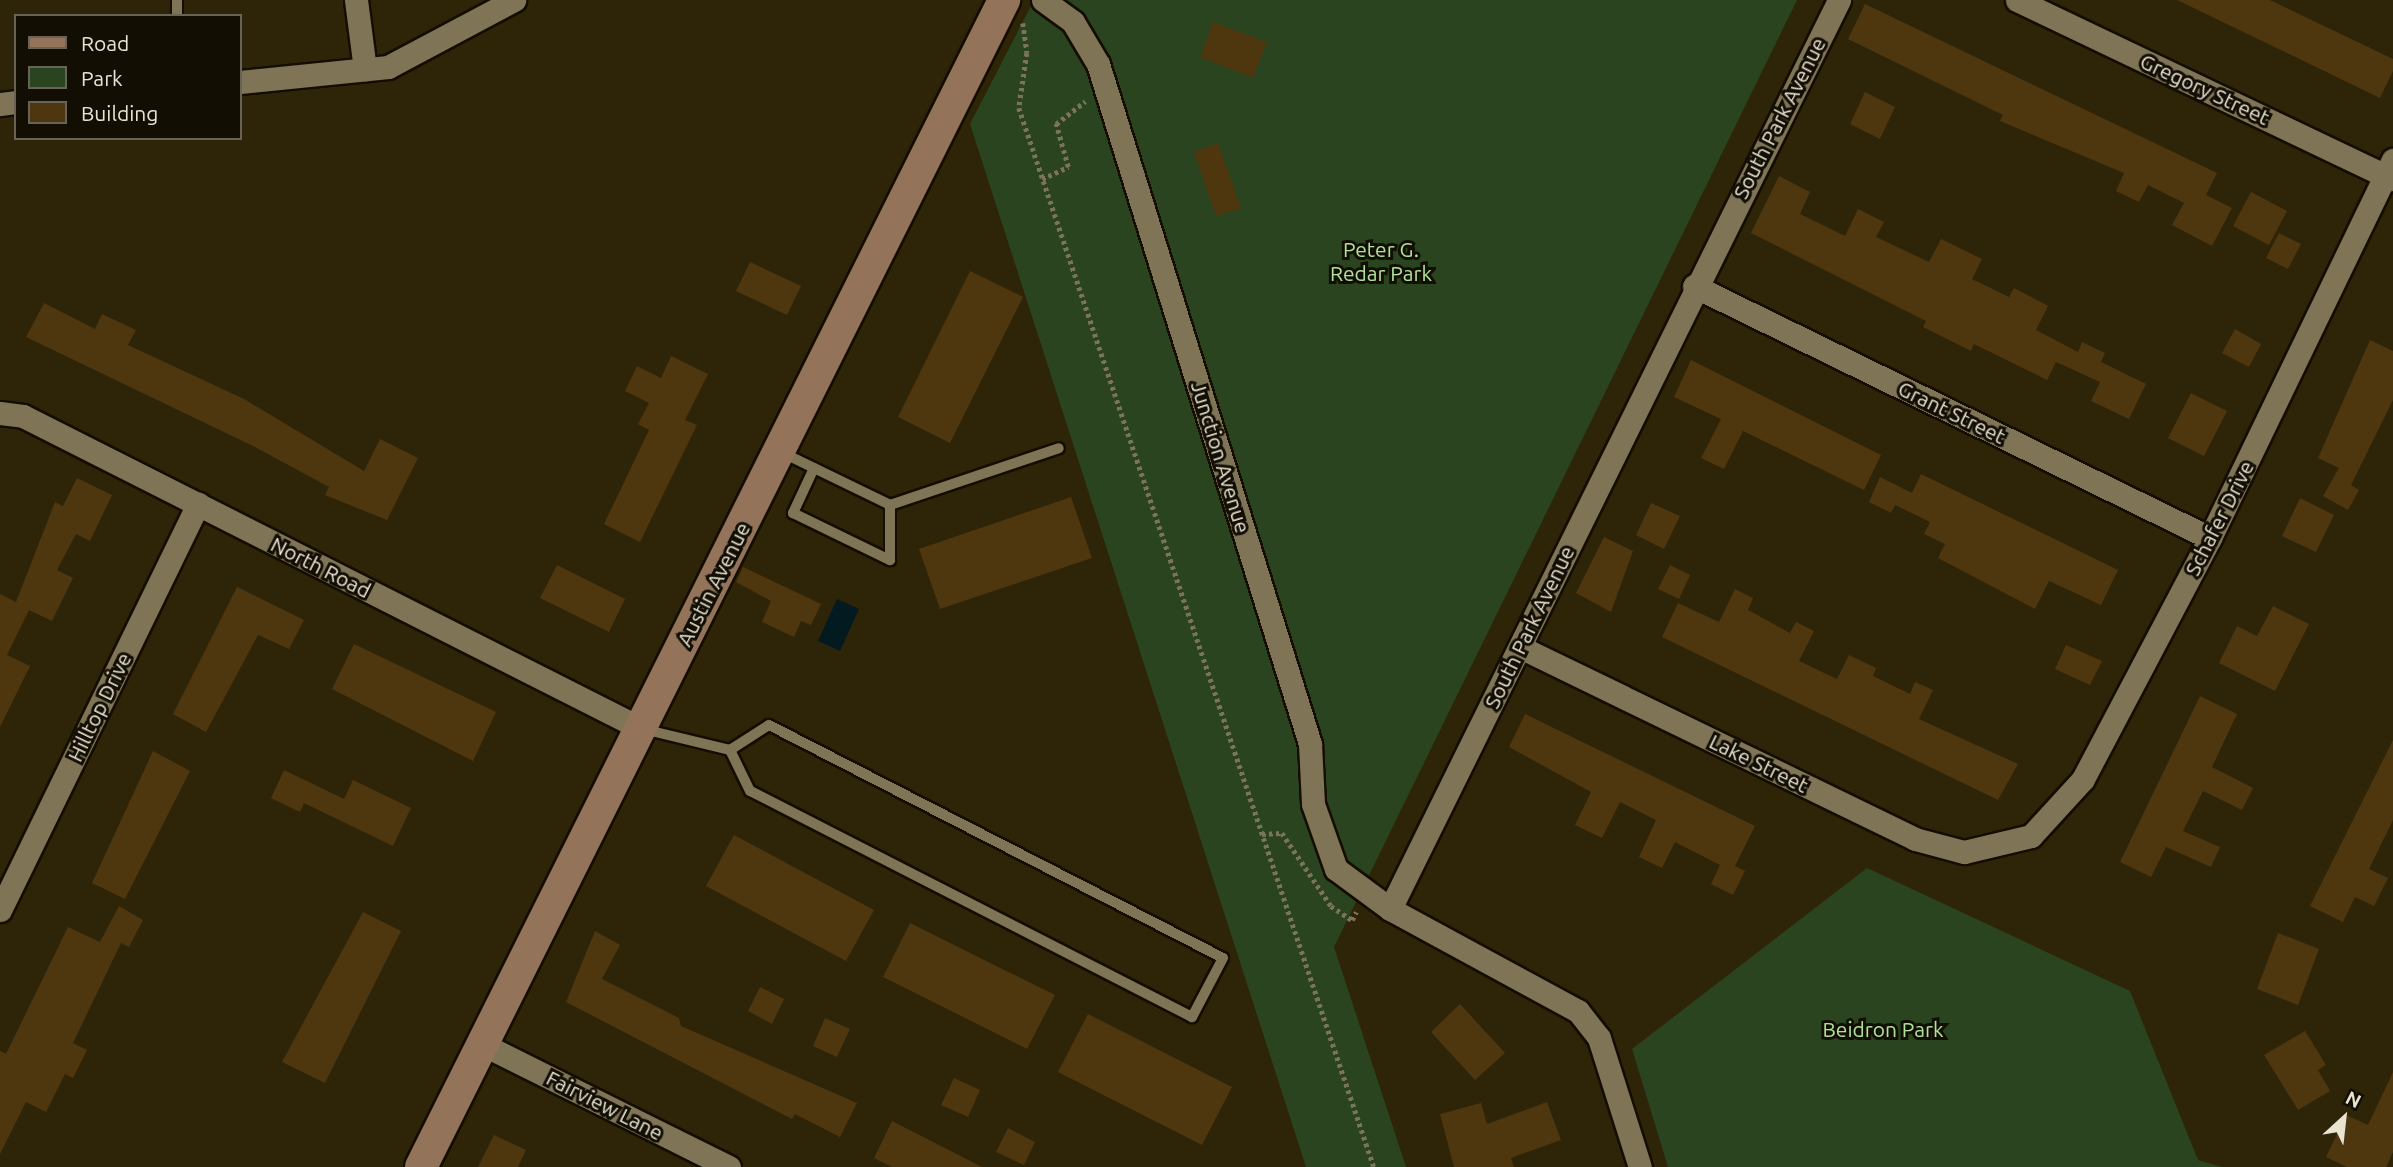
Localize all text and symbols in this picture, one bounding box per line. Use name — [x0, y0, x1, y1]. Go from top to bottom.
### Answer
legend — [14, 14, 242, 140]
text: Road — [81, 31, 129, 55]
street label: South Park Avenue — [1727, 33, 1831, 203]
street label: Gregory Street — [2136, 48, 2274, 130]
text: Park — [81, 66, 123, 90]
text: Building — [81, 101, 158, 125]
park label: Peter G. Redar Park — [1330, 236, 1432, 286]
street label: Grant Street — [1894, 375, 2010, 449]
street label: Junction Avenue — [1186, 378, 1256, 536]
street label: Schafer Drive — [2179, 456, 2259, 580]
street label: Austin Avenue — [671, 518, 755, 650]
street label: North Road — [267, 531, 375, 603]
street label: South Park Avenue — [1479, 542, 1579, 712]
street label: Hilltop Drive — [62, 648, 136, 766]
street label: Lake Street — [1705, 728, 1813, 798]
park label: Beidron Park — [1822, 1016, 1944, 1042]
street label: Fairview Lane — [542, 1065, 668, 1145]
north arrow — [2309, 1083, 2379, 1153]
text: N — [2342, 1086, 2365, 1112]

